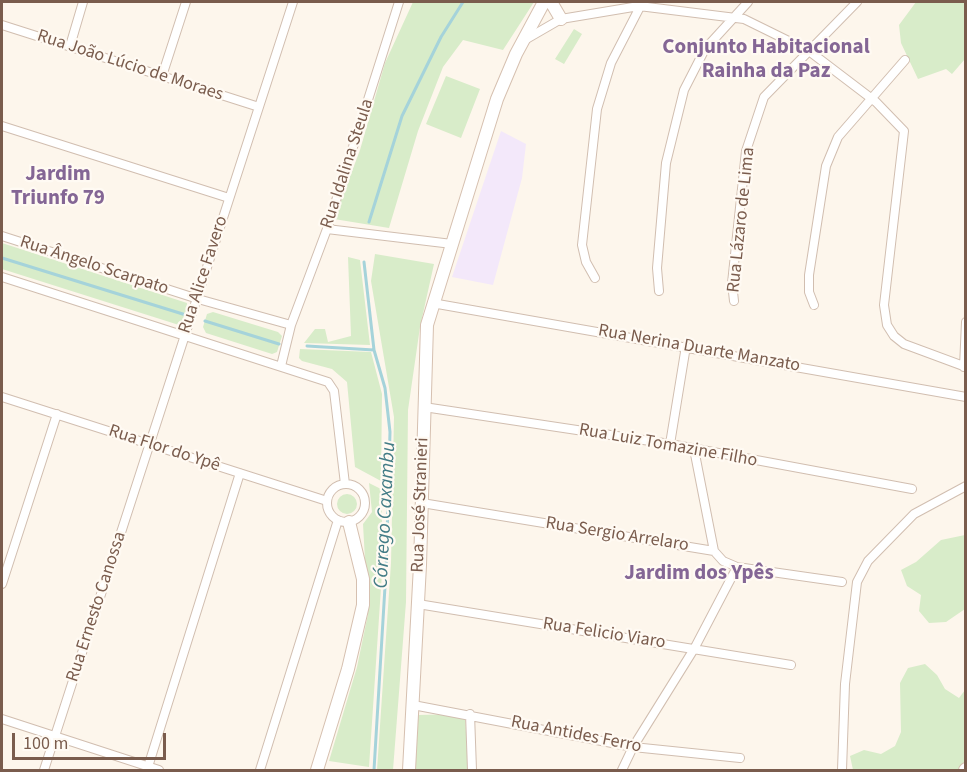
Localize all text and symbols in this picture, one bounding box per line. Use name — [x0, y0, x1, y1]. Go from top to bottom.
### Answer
street label: Rua João Lúcio de Moraes — [34, 26, 226, 106]
district label: Conjunto Habitacional Rainha da Paz — [662, 35, 870, 85]
street label: Rua Idalina Steula — [317, 96, 379, 232]
street label: Rua Lázaro de Lima — [724, 146, 760, 294]
district label: Jardim Triunfo 79 — [11, 162, 105, 212]
street label: Rua Alice Favero — [175, 214, 233, 336]
street label: Rua Ângelo Scarpato — [17, 232, 171, 300]
street label: Rua Nerina Duarte Manzato — [596, 321, 802, 377]
street label: Rua Luiz Tomazine Filho — [577, 420, 759, 472]
street label: Rua Flor do Ypê — [106, 421, 222, 477]
street label: Rua José Stranieri — [408, 437, 434, 573]
water label: Córrego Caxambu — [370, 441, 402, 589]
street label: Rua Sergio Arrelaro — [544, 513, 690, 557]
street label: Rua Ernesto Canossa — [63, 529, 131, 685]
district label: Jardim dos Ypês — [624, 561, 774, 587]
street label: Rua Felicio Viaro — [541, 614, 667, 654]
street label: Rua Antides Ferro — [509, 712, 643, 758]
scale bar — [15, 721, 170, 759]
text: 100 m — [23, 731, 68, 756]

